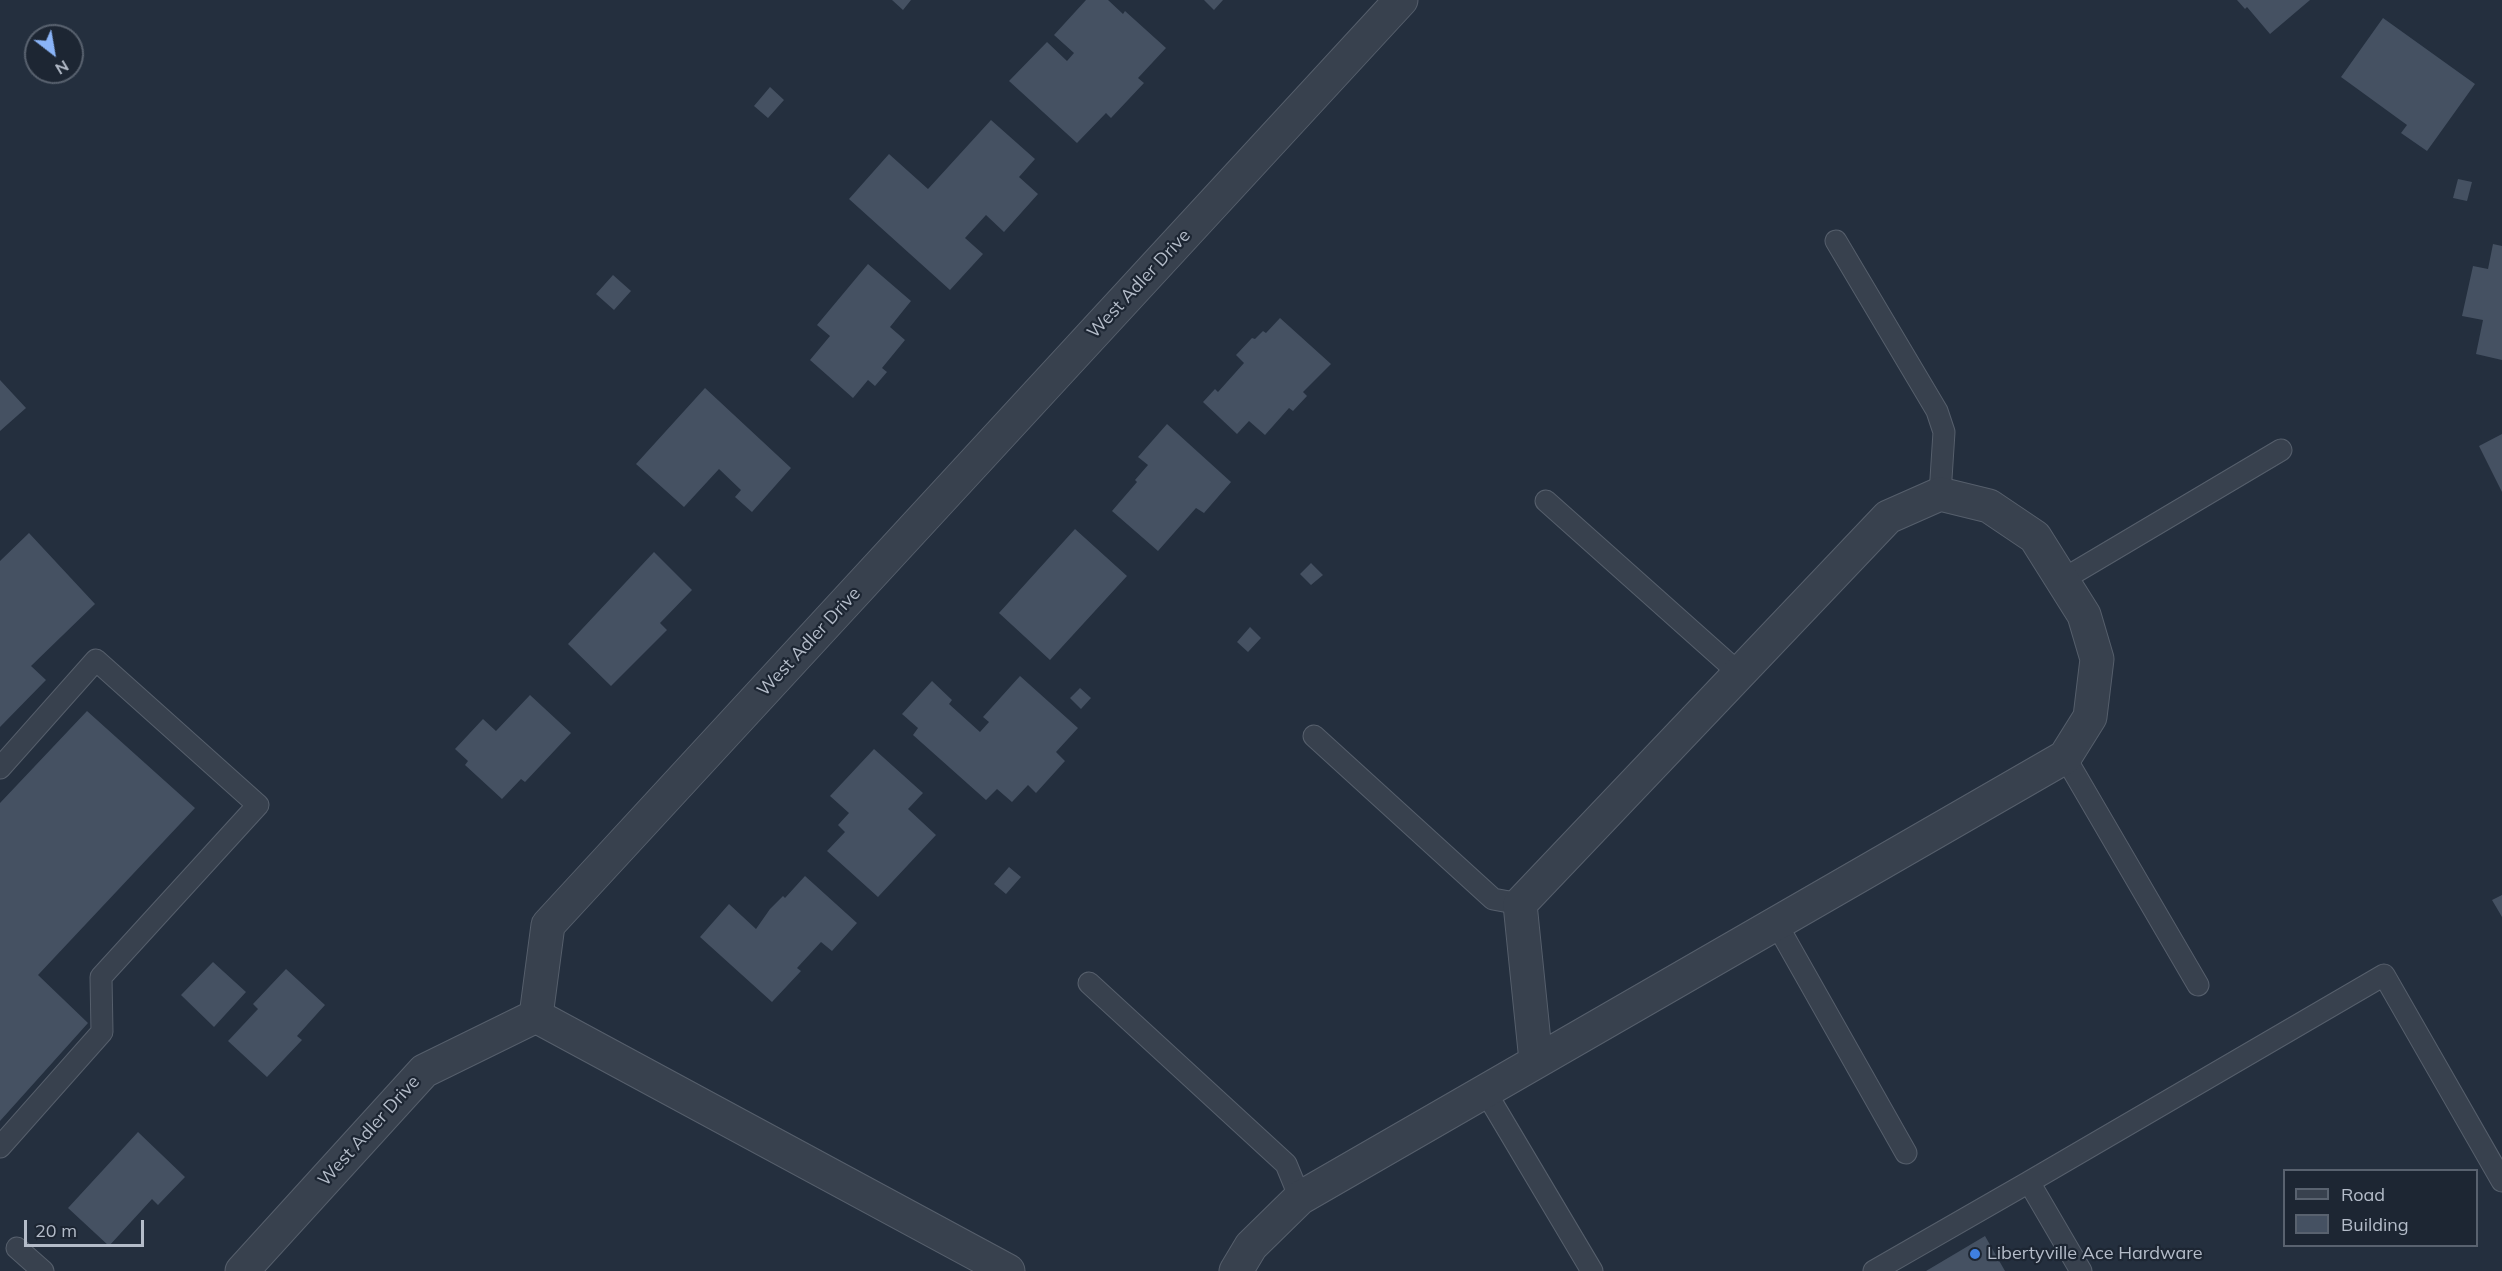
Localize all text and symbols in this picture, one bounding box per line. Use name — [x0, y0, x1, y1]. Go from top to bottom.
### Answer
north arrow — [24, 24, 84, 84]
text: N — [52, 56, 73, 79]
street label: West Adler Drive — [1083, 225, 1195, 343]
street label: West Adler Drive — [753, 583, 865, 701]
street label: West Adler Drive — [314, 1071, 424, 1191]
legend — [2283, 1169, 2478, 1247]
text: Road — [2341, 1183, 2385, 1206]
scale bar — [27, 1208, 147, 1246]
text: Building — [2341, 1213, 2409, 1236]
text: 20 m — [35, 1219, 77, 1242]
place label: Libertyville Ace Hardware — [1987, 1243, 2202, 1265]
marker: Libertyville Ace Hardware — [1968, 1247, 1982, 1261]

